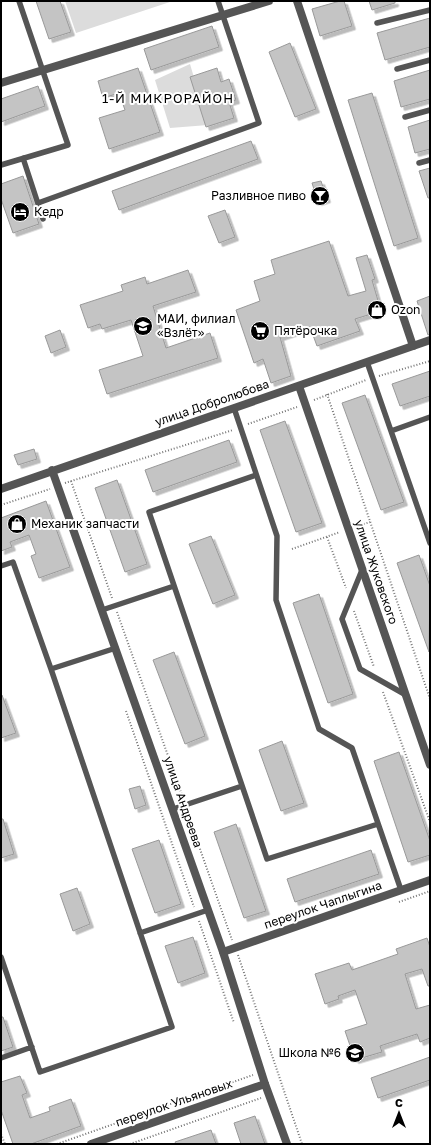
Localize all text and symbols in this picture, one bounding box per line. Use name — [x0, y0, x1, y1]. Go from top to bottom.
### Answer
district label: 1-Й МИКРОРАЙОН — [102, 90, 234, 106]
bar icon: Разливное пиво — [309, 185, 331, 207]
place label: Разливное пиво — [211, 188, 306, 203]
hotel icon: Кедр — [9, 201, 31, 223]
place label: Кедр — [34, 204, 64, 219]
shop icon: Ozon — [366, 299, 388, 321]
place label: Ozon — [391, 302, 420, 317]
place label: МАИ, филиал «Взлёт» — [157, 311, 235, 340]
school or university icon: МАИ, филиал «Взлёт» — [132, 315, 154, 337]
supermarket icon: Пятёрочка — [249, 320, 271, 342]
place label: Пятёрочка — [274, 323, 337, 338]
street label: улица Добролюбова — [153, 376, 271, 429]
shop icon: Механик запчасти — [6, 513, 28, 535]
place label: Механик запчасти — [31, 516, 139, 531]
street label: улица Жуковского — [352, 518, 401, 626]
street label: улица Андреева — [161, 754, 206, 850]
street label: переулок Чаплыгина — [262, 877, 384, 932]
school or university icon: Школа №6 — [344, 1042, 366, 1064]
place label: Школа №6 — [278, 1045, 341, 1060]
street label: переулок Ульяновых — [113, 1075, 235, 1130]
north arrow — [379, 1093, 419, 1133]
text: С — [395, 1096, 403, 1109]

